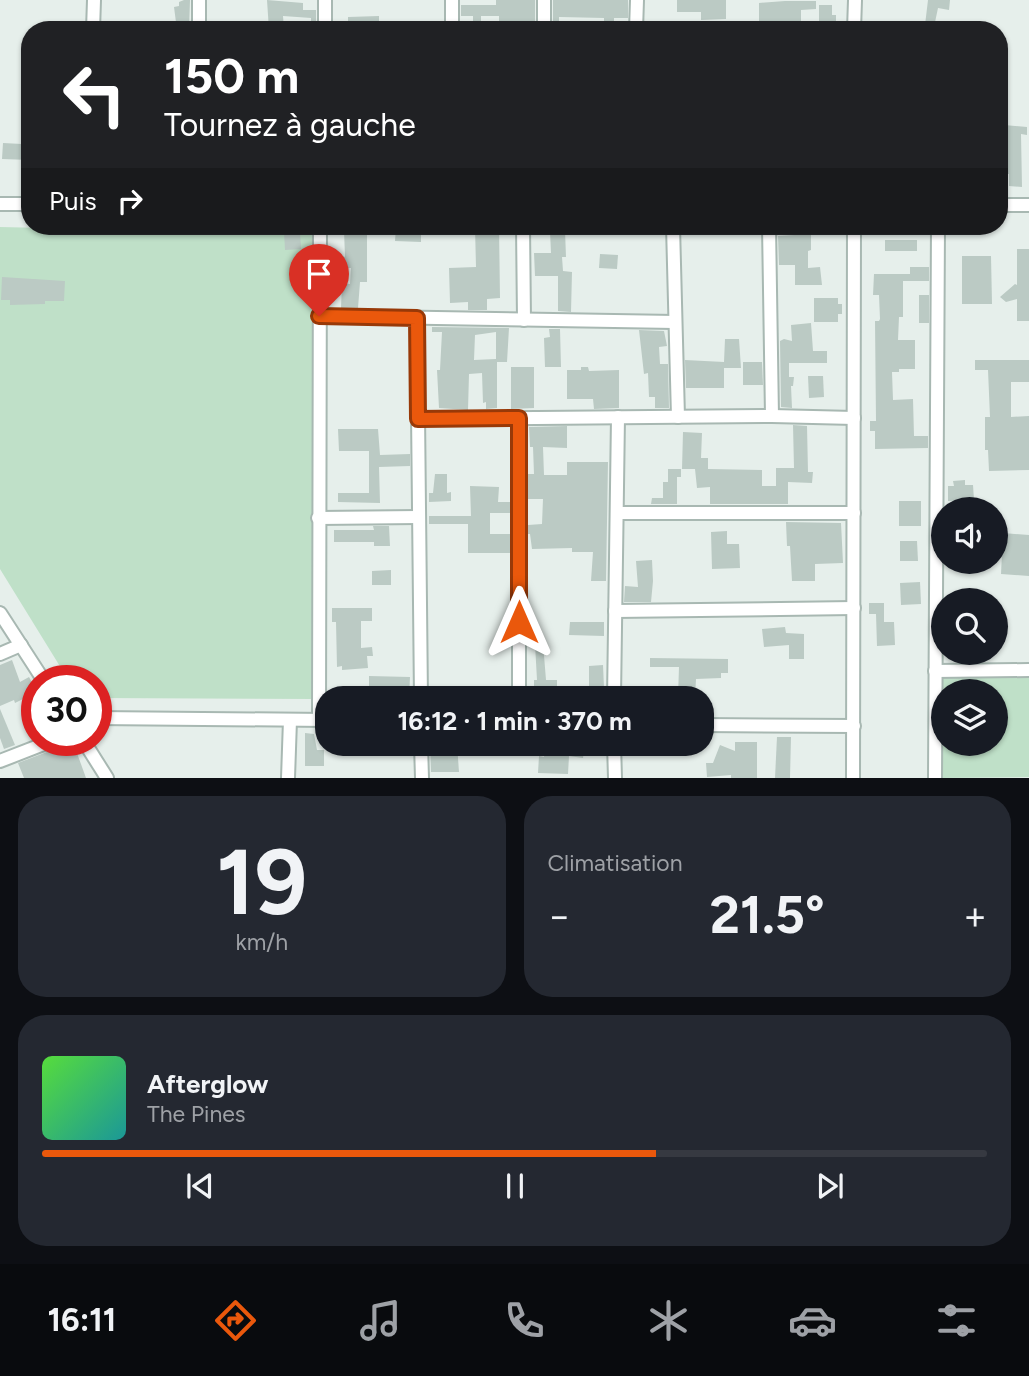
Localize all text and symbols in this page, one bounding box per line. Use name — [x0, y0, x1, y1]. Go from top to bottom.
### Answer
text: 150 m — [164, 46, 299, 105]
icon: left — [49, 49, 140, 140]
text: Tournez à gauche — [164, 106, 416, 144]
icon: right — [111, 182, 149, 220]
text: Puis — [49, 185, 97, 217]
pin — [289, 244, 349, 316]
icon: arrive — [300, 255, 338, 293]
map controls — [931, 497, 1008, 756]
button: sound — [931, 497, 1008, 574]
position arrow — [482, 585, 556, 659]
button: search — [931, 588, 1008, 665]
speed limit sign: 30 — [21, 665, 112, 756]
button: layers — [931, 679, 1008, 756]
text: 16:12 · 1 min · 370 m — [397, 705, 632, 737]
text: 19 — [216, 828, 307, 937]
text: Climatisation — [548, 849, 682, 877]
text: 21.5° — [710, 884, 825, 946]
text: − — [548, 893, 571, 939]
text: + — [963, 893, 987, 939]
text: km/h — [235, 928, 288, 956]
text: Afterglow — [147, 1068, 269, 1100]
text: The Pines — [147, 1100, 246, 1128]
icon: previous — [181, 1167, 219, 1205]
icon: pause — [496, 1167, 534, 1205]
icon: next — [811, 1167, 849, 1205]
icon: directions — [211, 1296, 260, 1345]
icon: music — [356, 1296, 405, 1345]
icon: phone — [500, 1296, 549, 1345]
icon: climate — [644, 1296, 693, 1345]
icon: car — [788, 1296, 837, 1345]
icon: filters — [932, 1296, 981, 1345]
text: 16:11 — [48, 1301, 116, 1339]

